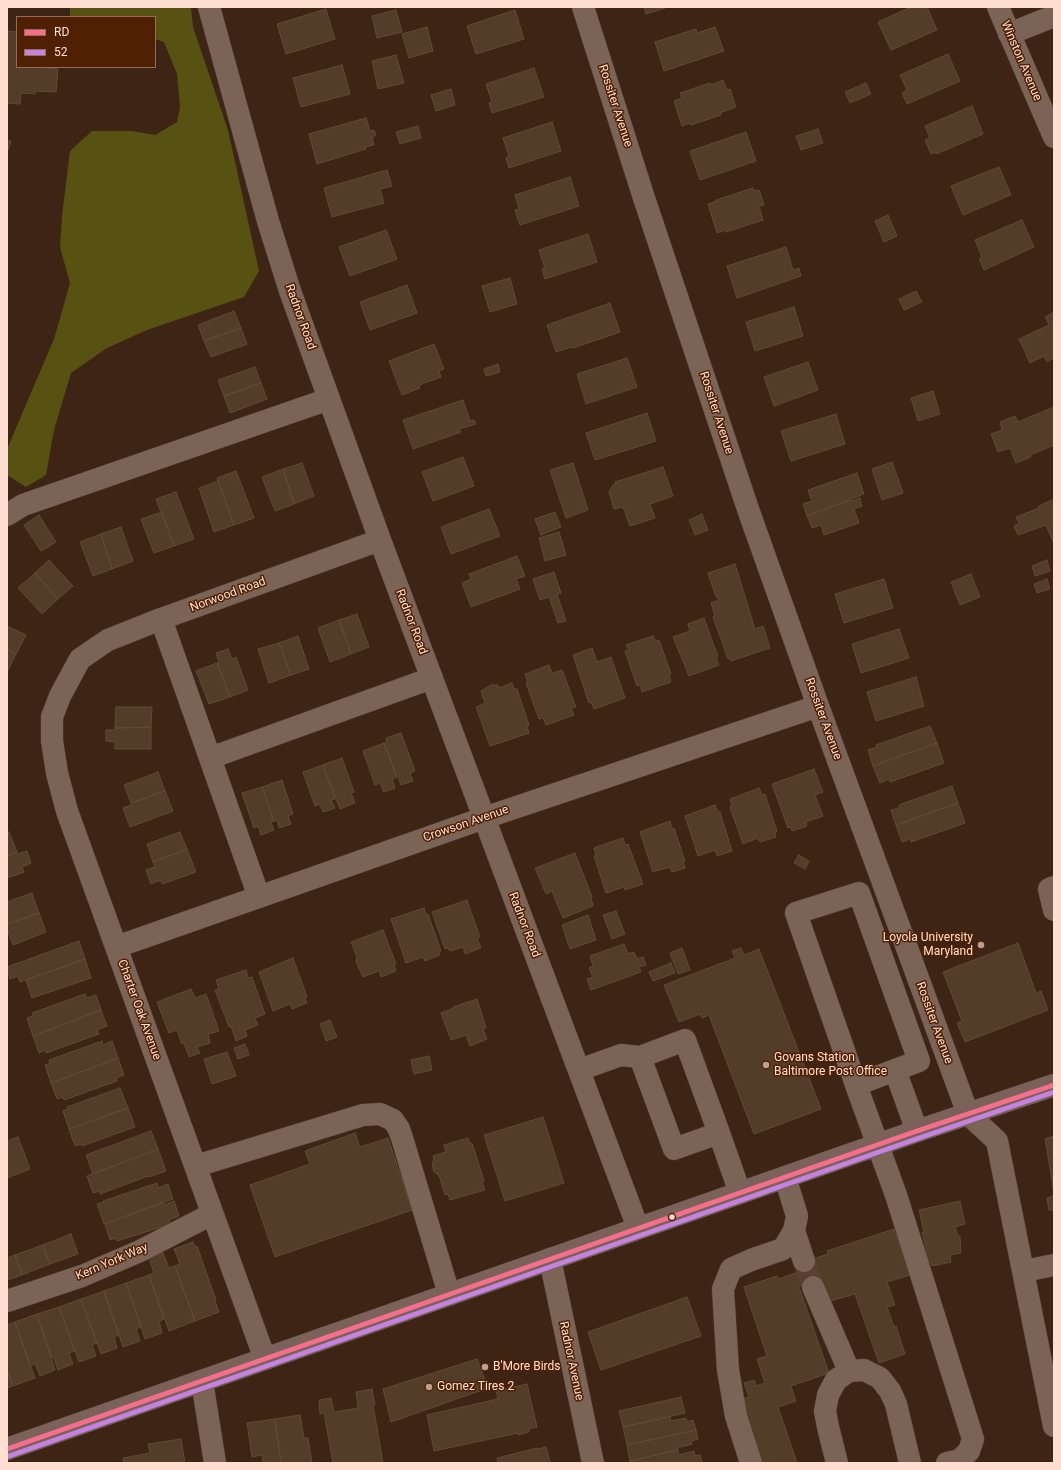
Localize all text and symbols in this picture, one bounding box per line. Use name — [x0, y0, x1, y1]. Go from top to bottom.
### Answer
legend — [16, 16, 156, 68]
street label: Winston Avenue — [998, 19, 1044, 103]
text: RD — [54, 25, 69, 39]
text: 52 — [54, 45, 68, 59]
street label: Rossiter Avenue — [595, 63, 635, 149]
street label: Radnor Road — [281, 282, 319, 352]
street label: Rossiter Avenue — [696, 370, 736, 456]
street label: Norwood Road — [188, 575, 268, 615]
street label: Radnor Road — [392, 587, 430, 657]
street label: Rossiter Avenue — [802, 676, 844, 762]
street label: Crowson Avenue — [421, 803, 511, 845]
street label: Radnor Road — [505, 890, 543, 960]
place label: Loyola University Maryland — [883, 931, 973, 959]
marker: Loyola University Maryland — [976, 940, 986, 950]
street label: Charter Oak Avenue — [114, 958, 164, 1062]
street label: Rossiter Avenue — [913, 980, 955, 1066]
place label: Govans Station Baltimore Post Office — [774, 1051, 887, 1079]
marker: Govans Station Baltimore Post Office — [761, 1060, 771, 1070]
unlabelled marker — [667, 1212, 677, 1222]
street label: Kern York Way — [74, 1240, 150, 1284]
street label: Radnor Avenue — [556, 1320, 586, 1402]
place label: B'More Birds — [493, 1360, 560, 1374]
marker: B'More Birds — [480, 1362, 490, 1372]
place label: Gomez Tires 2 — [437, 1380, 514, 1394]
marker: Gomez Tires 2 — [424, 1382, 434, 1392]

